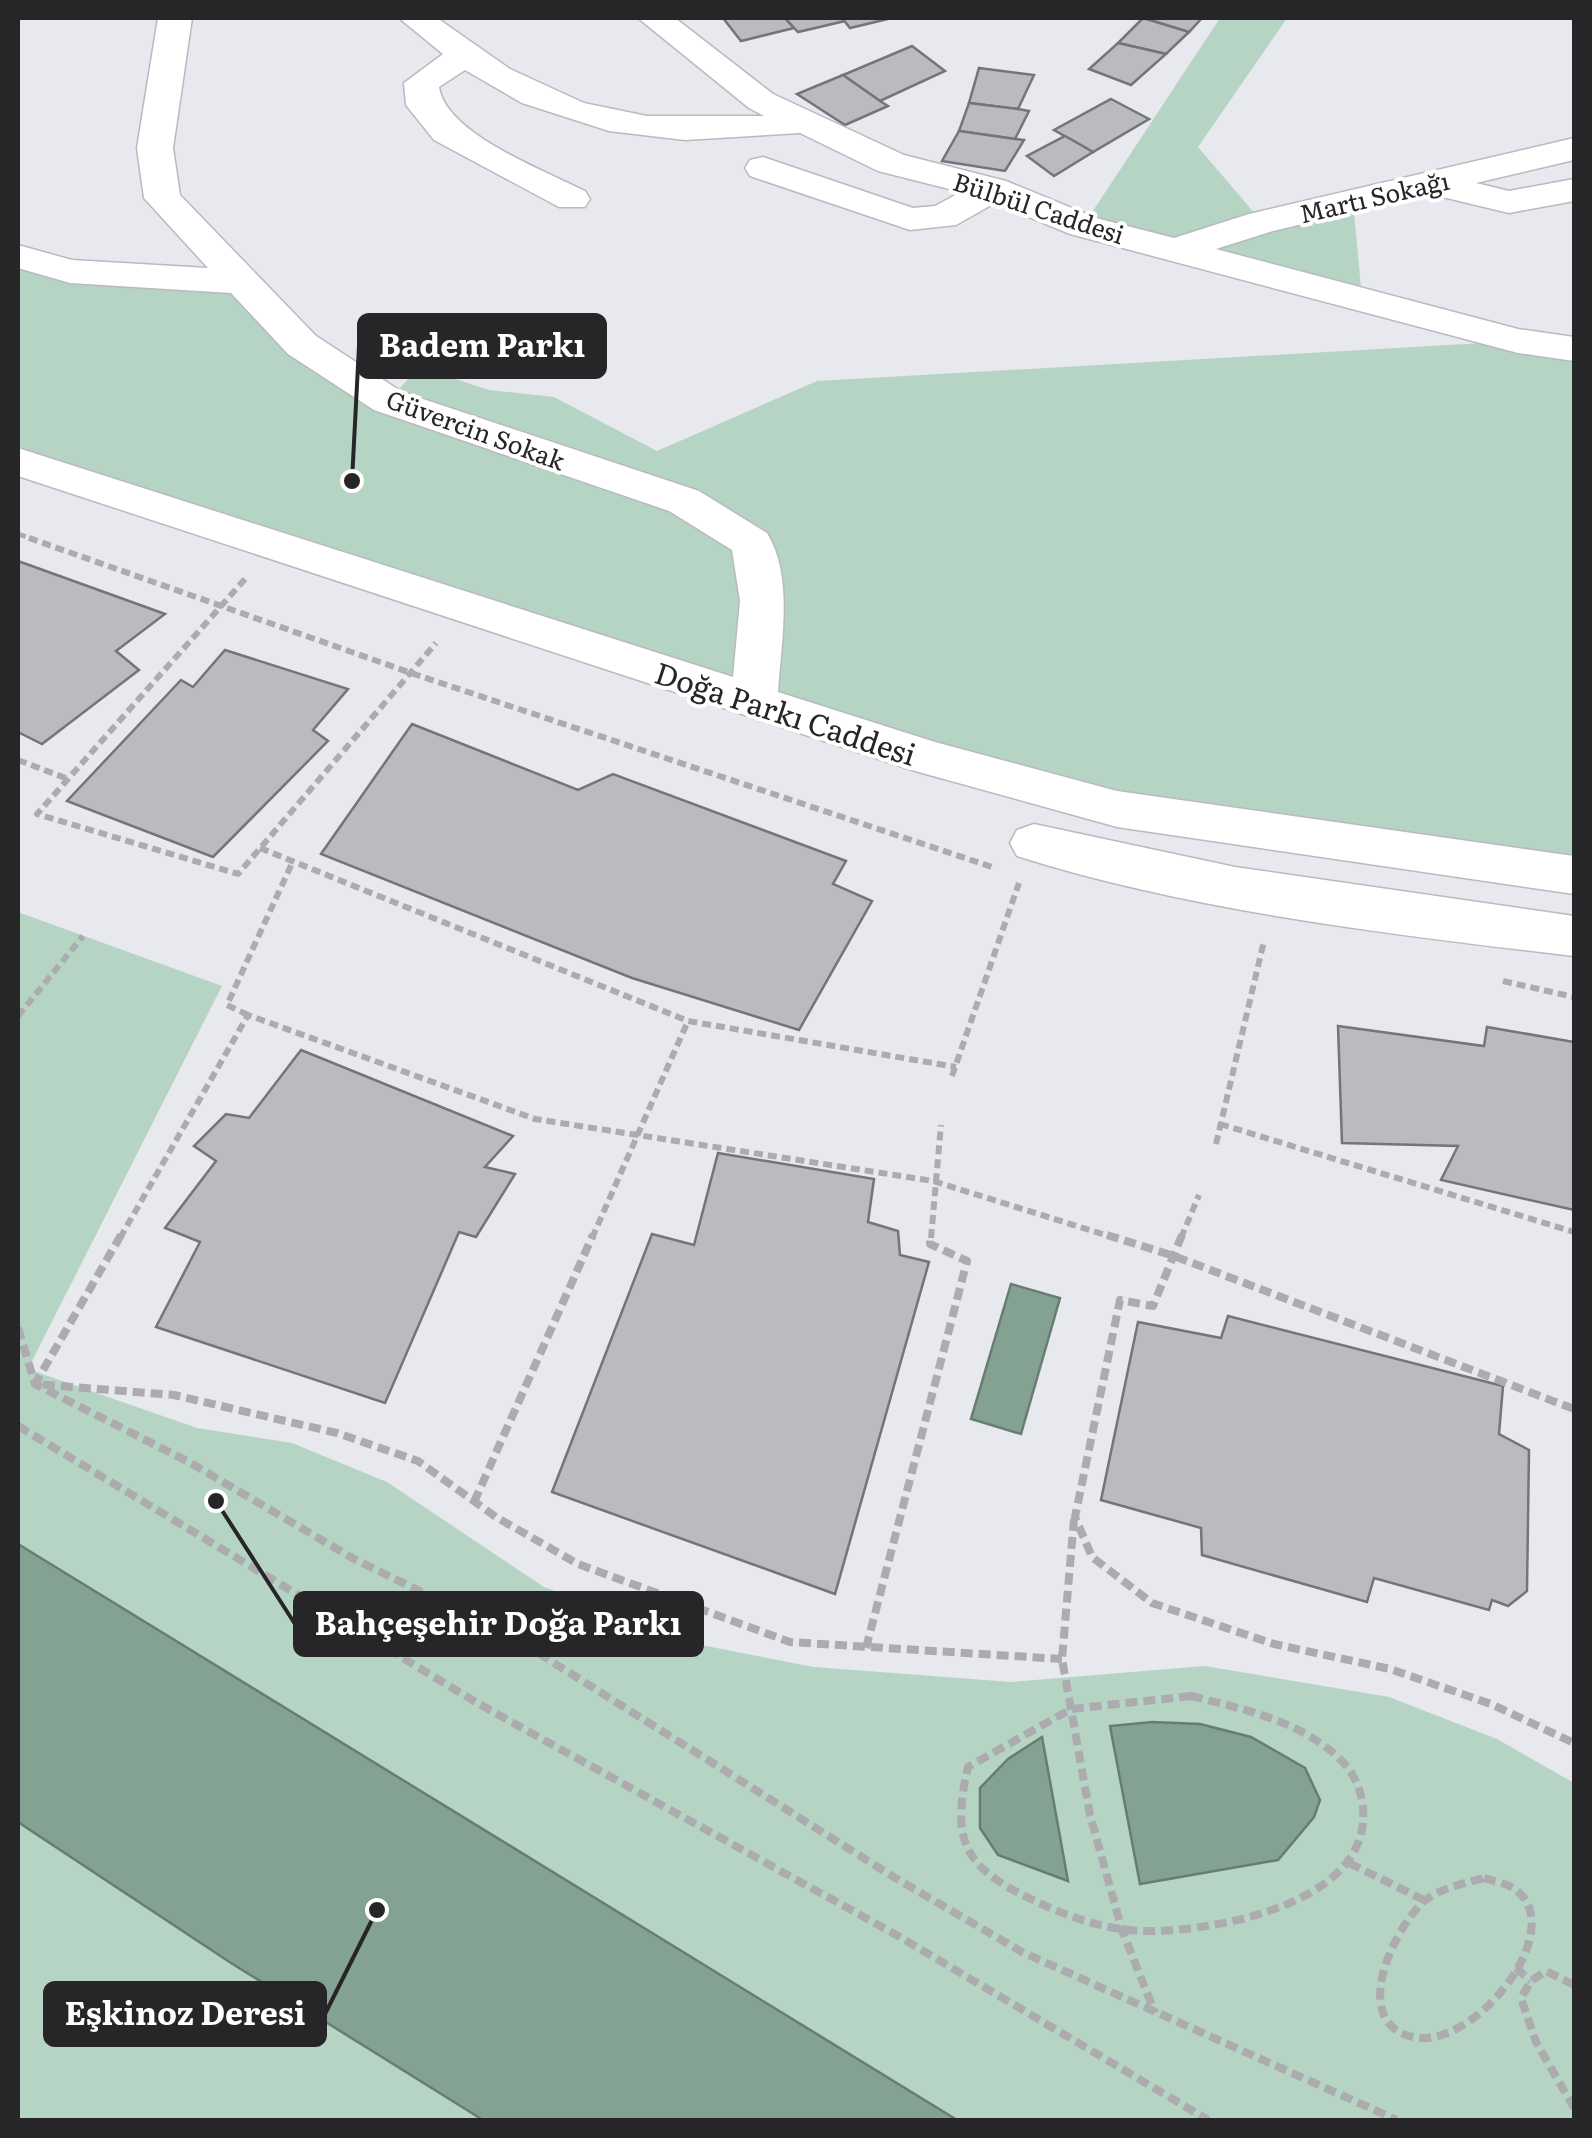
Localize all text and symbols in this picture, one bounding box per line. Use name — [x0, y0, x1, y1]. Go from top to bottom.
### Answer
street label: Martı Sokağı — [1295, 161, 1453, 231]
street label: Bülbül Caddesi — [949, 162, 1129, 252]
callout: Badem Parkı — [359, 315, 605, 377]
text: Badem Parkı — [379, 319, 585, 367]
street label: Güvercin Sokak — [381, 379, 571, 479]
street label: Doğa Parkı Caddesi — [650, 649, 922, 775]
callout: Bahçeşehir Doğa Parkı — [295, 1593, 702, 1655]
text: Bahçeşehir Doğa Parkı — [315, 1597, 681, 1645]
callout: Eşkinoz Deresi — [45, 1983, 325, 2045]
text: Eşkinoz Deresi — [65, 1987, 305, 2035]

